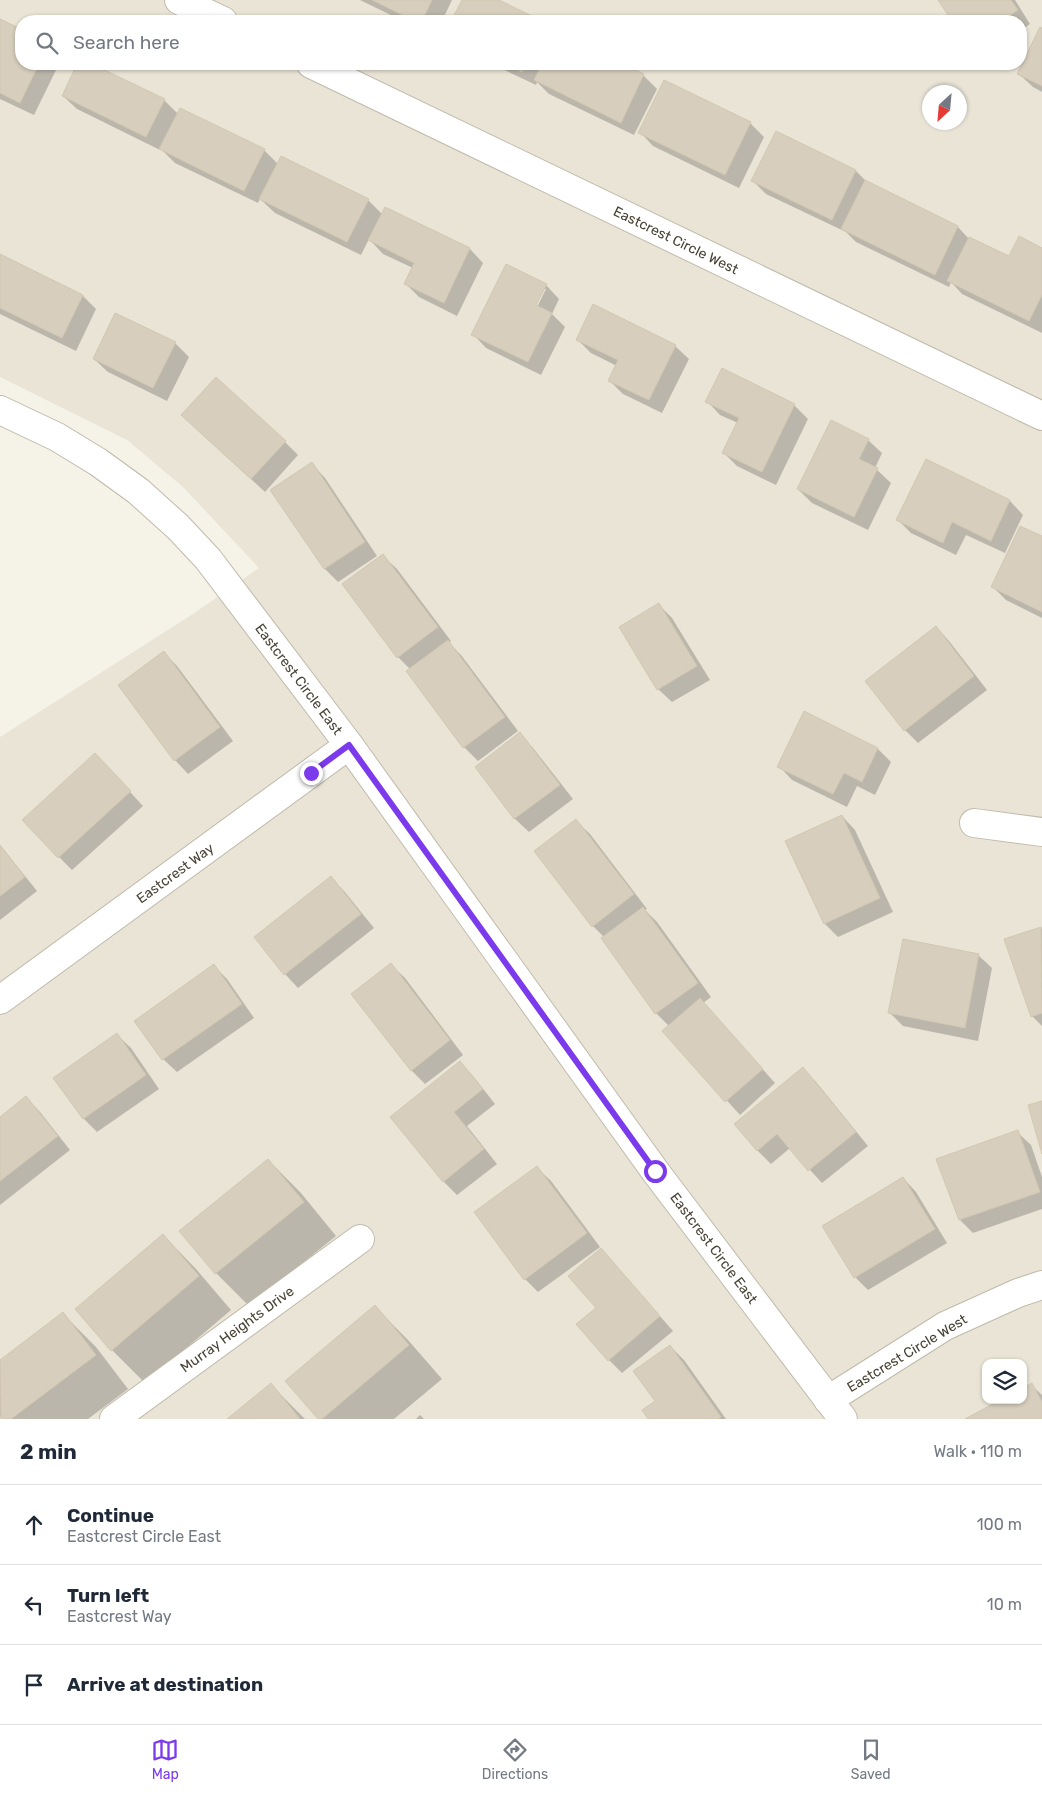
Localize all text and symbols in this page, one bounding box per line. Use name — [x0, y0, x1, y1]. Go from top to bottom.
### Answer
search box — [15, 15, 1027, 70]
icon: search — [33, 29, 61, 57]
text: Search here — [73, 31, 180, 54]
north arrow — [922, 85, 967, 130]
street label: Eastcrest Circle West — [610, 203, 742, 278]
street label: Eastcrest Circle East — [251, 620, 346, 739]
route end — [300, 762, 323, 785]
street label: Eastcrest Way — [133, 839, 218, 907]
route start — [644, 1160, 667, 1183]
street label: Eastcrest Circle East — [666, 1189, 761, 1308]
street label: Murray Heights Drive — [177, 1282, 297, 1376]
street label: Eastcrest Circle West — [844, 1311, 971, 1396]
map controls — [982, 1359, 1027, 1404]
button: layers — [982, 1359, 1027, 1404]
text: 2 min — [20, 1439, 77, 1464]
text: Walk · 110 m — [934, 1442, 1022, 1461]
text: Continue — [67, 1504, 154, 1527]
icon: ahead — [20, 1511, 48, 1539]
text: 100 m — [977, 1515, 1022, 1534]
text: Eastcrest Circle East — [67, 1527, 221, 1546]
text: Turn left — [67, 1584, 149, 1607]
icon: left — [20, 1591, 48, 1619]
text: 10 m — [987, 1595, 1022, 1614]
text: Eastcrest Way — [67, 1607, 172, 1626]
icon: arrive — [20, 1671, 48, 1699]
text: Arrive at destination — [67, 1673, 263, 1696]
tab: Map — [151, 1736, 179, 1783]
tab: Directions — [482, 1736, 548, 1783]
tab: Saved — [851, 1736, 891, 1783]

